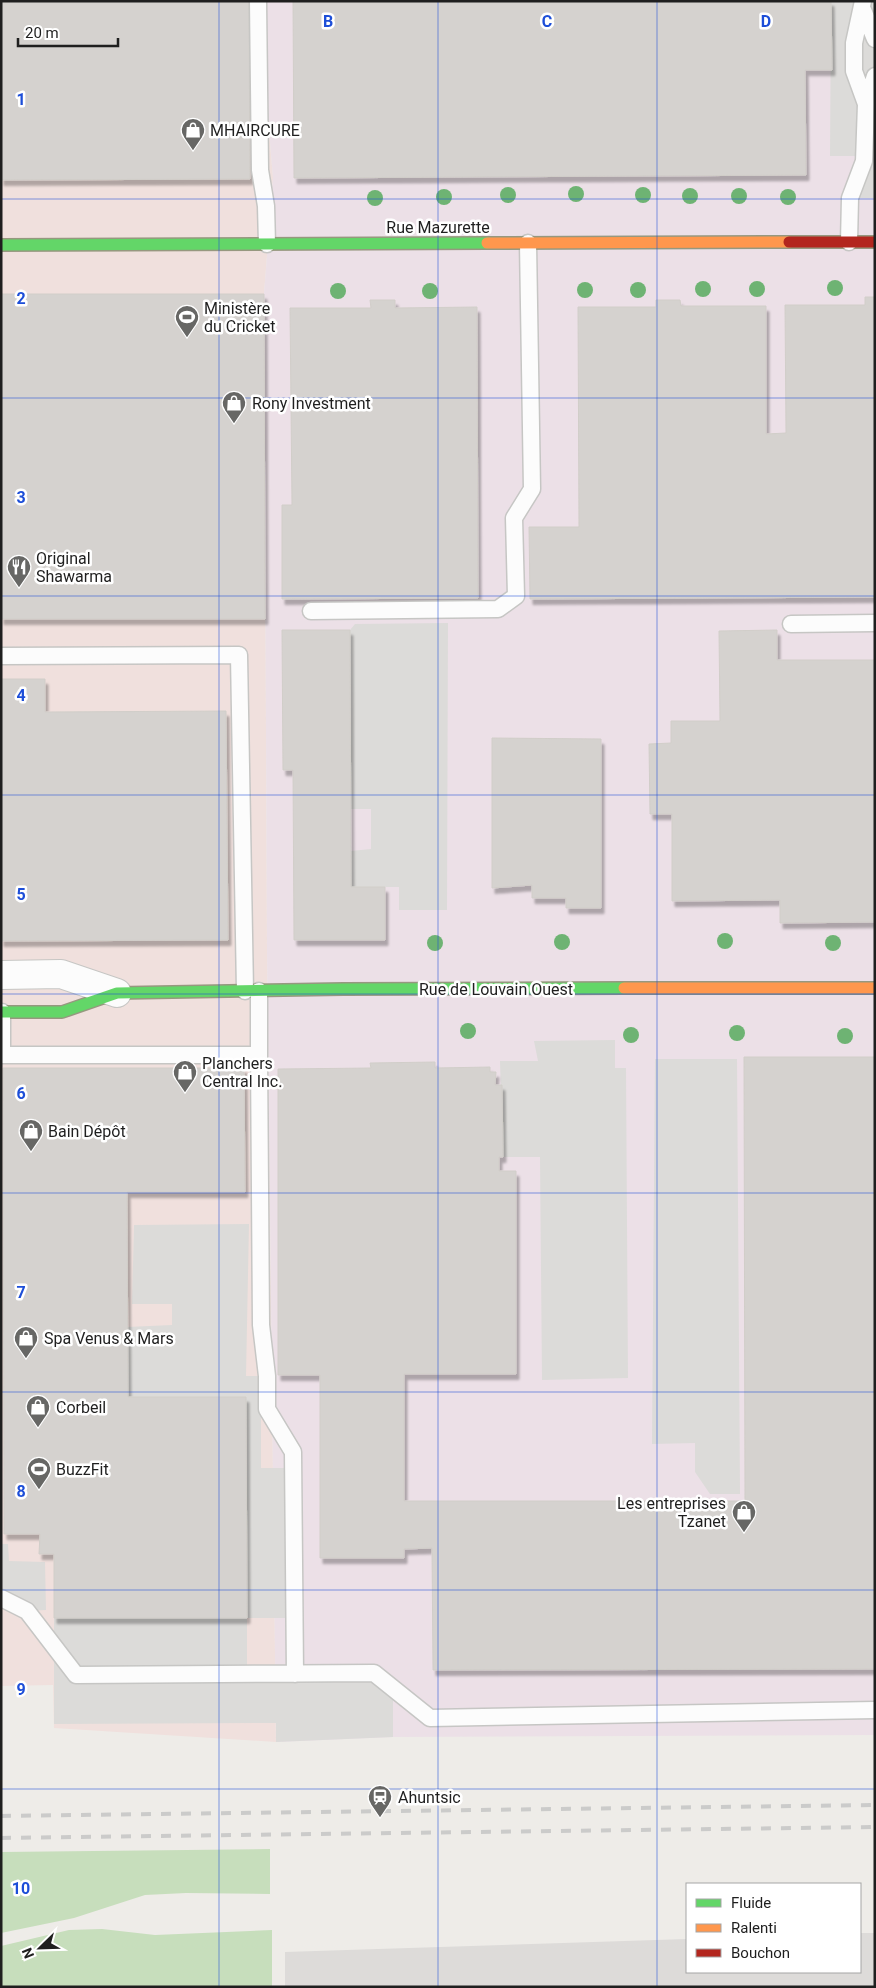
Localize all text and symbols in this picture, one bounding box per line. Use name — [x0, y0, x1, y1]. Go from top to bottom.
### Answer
text: B — [323, 12, 333, 31]
text: C — [542, 12, 552, 31]
text: D — [761, 12, 771, 31]
scale bar — [18, 15, 118, 47]
text: 20 m — [25, 24, 59, 42]
text: 1 — [16, 90, 26, 109]
shop icon: MHAIRCURE — [180, 117, 206, 151]
place label: MHAIRCURE — [210, 121, 300, 140]
street label: Rue Mazurette — [386, 218, 490, 237]
text: 2 — [16, 289, 26, 308]
place label: Ministère du Cricket — [204, 299, 276, 336]
sports icon: Ministère du Cricket — [174, 304, 200, 338]
shop icon: Rony Investment — [221, 390, 247, 424]
place label: Rony Investment — [252, 394, 371, 413]
text: 3 — [16, 488, 26, 507]
place label: Original Shawarma — [36, 549, 112, 586]
restaurant icon: Original Shawarma — [6, 554, 32, 588]
text: 4 — [16, 686, 26, 705]
text: 5 — [16, 885, 26, 904]
street label: Rue de Louvain Ouest — [419, 980, 573, 999]
place label: Planchers Central Inc. — [202, 1054, 282, 1091]
shop icon: Planchers Central Inc. — [172, 1059, 198, 1093]
text: 6 — [16, 1084, 26, 1103]
shop icon: Bain Dépôt — [18, 1118, 44, 1152]
place label: Bain Dépôt — [48, 1122, 126, 1141]
text: 7 — [16, 1283, 26, 1302]
shop icon: Spa Venus & Mars — [13, 1325, 39, 1359]
place label: Spa Venus & Mars — [44, 1329, 174, 1348]
shop icon: Corbeil — [25, 1394, 51, 1428]
place label: Corbeil — [56, 1398, 106, 1417]
sports icon: BuzzFit — [26, 1456, 52, 1490]
place label: BuzzFit — [56, 1460, 109, 1479]
text: 8 — [16, 1482, 26, 1501]
place label: Les entreprises Tzanet — [617, 1494, 726, 1531]
shop icon: Les entreprises Tzanet — [731, 1499, 757, 1533]
text: 9 — [16, 1680, 26, 1699]
station icon: Ahuntsic — [367, 1784, 393, 1818]
place label: Ahuntsic — [398, 1788, 461, 1807]
text: 10 — [12, 1879, 30, 1898]
legend — [686, 1883, 861, 1973]
text: Fluide — [731, 1894, 771, 1912]
text: Ralenti — [731, 1919, 777, 1937]
north arrow — [15, 1923, 65, 1973]
text: Bouchon — [731, 1944, 790, 1962]
text: N — [19, 1945, 37, 1961]

